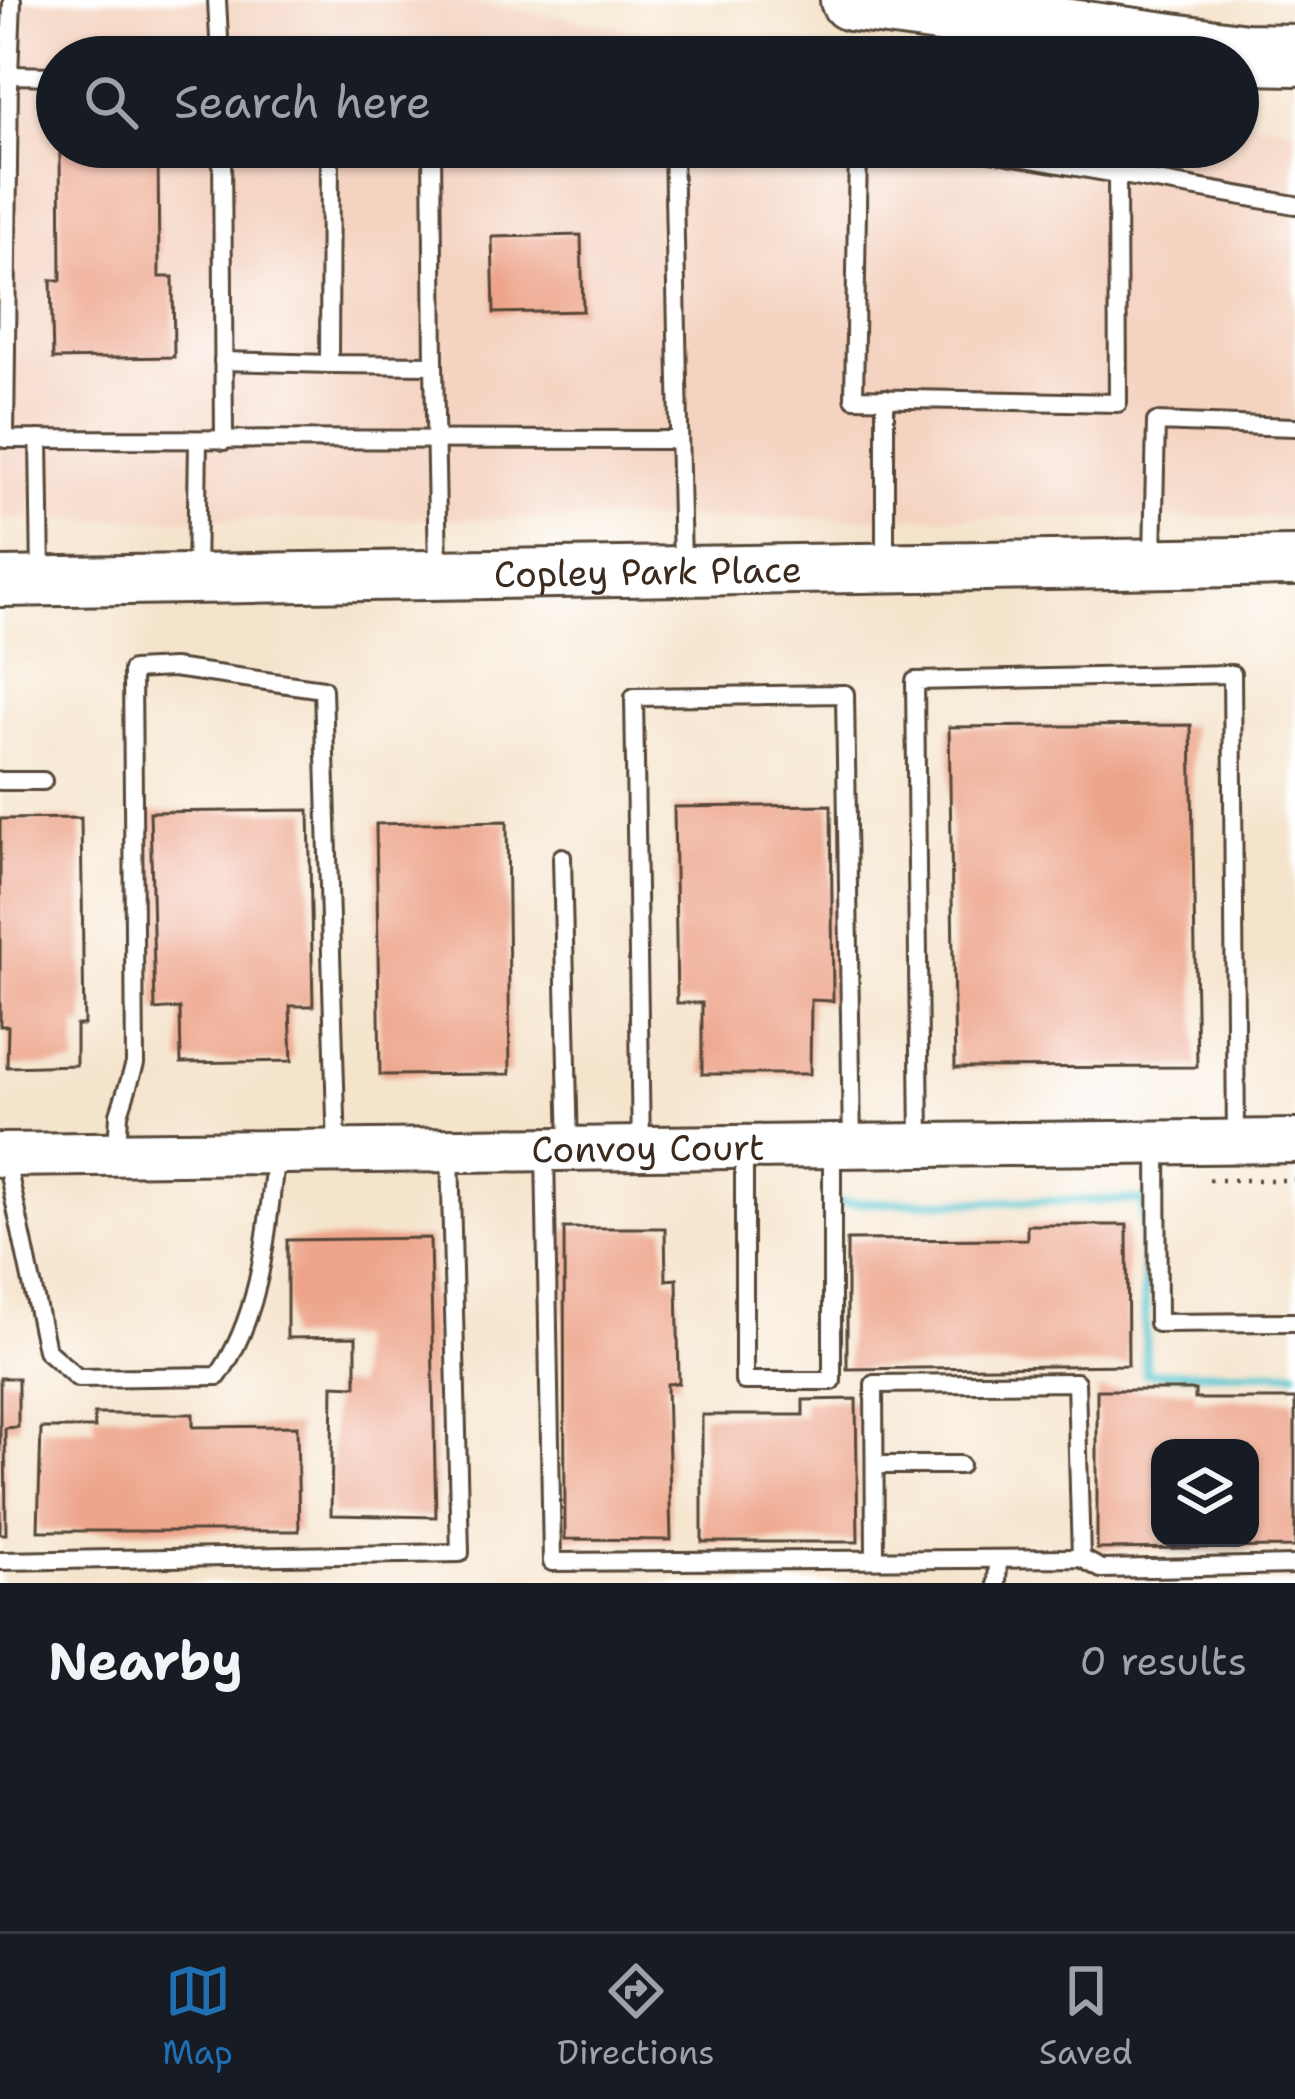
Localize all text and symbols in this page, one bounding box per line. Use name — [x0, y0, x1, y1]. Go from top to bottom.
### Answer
search box — [36, 36, 1259, 168]
icon: search — [78, 69, 144, 135]
text: Search here — [174, 72, 431, 132]
street label: Copley Park Place — [493, 545, 802, 599]
street label: Convoy Court — [531, 1123, 765, 1174]
map controls — [1151, 1439, 1259, 1547]
button: layers — [1151, 1439, 1259, 1547]
text: Nearby — [48, 1627, 243, 1695]
text: 0 results — [1080, 1635, 1247, 1687]
tab: Map — [162, 1958, 233, 2075]
tab: Directions — [557, 1958, 715, 2075]
tab: Saved — [1039, 1958, 1133, 2075]

